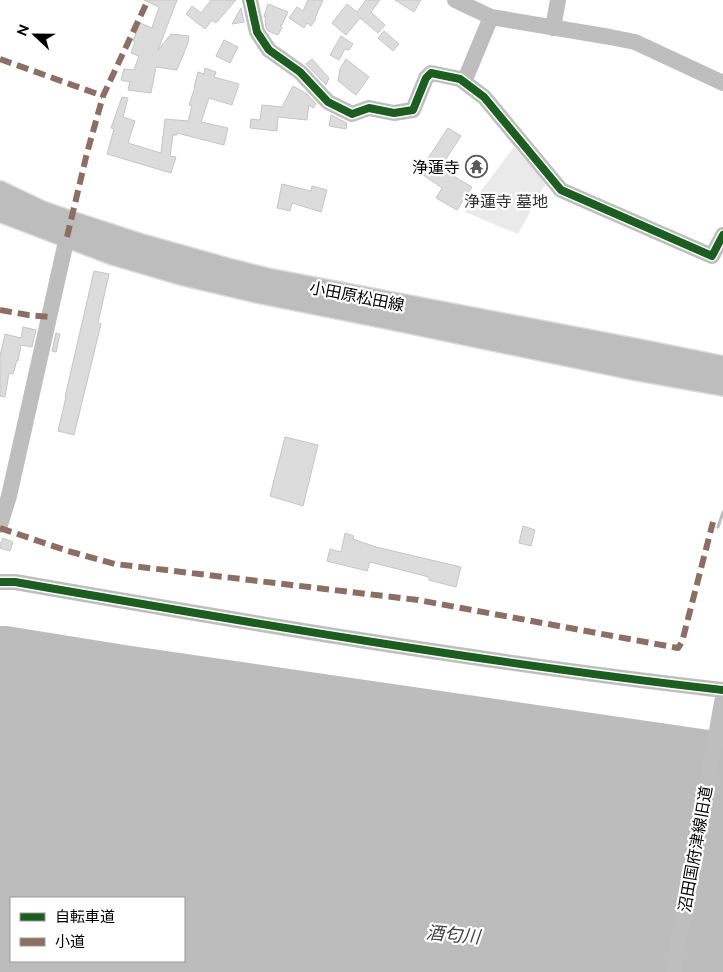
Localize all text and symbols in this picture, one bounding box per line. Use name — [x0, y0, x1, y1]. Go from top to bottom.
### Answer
north arrow — [10, 10, 60, 60]
text: N — [14, 22, 32, 38]
temple icon: 浄蓮寺 — [464, 155, 488, 179]
place label: 浄蓮寺 — [412, 158, 460, 177]
park label: 浄蓮寺 墓地 — [464, 192, 548, 211]
street label: 小田原松田線 — [308, 278, 406, 315]
street label: 沼田国府津線旧道 — [675, 784, 716, 914]
legend — [10, 897, 185, 962]
text: 自転車道 — [55, 908, 115, 926]
water label: 酒匂川 — [425, 922, 483, 947]
text: 小道 — [55, 933, 85, 951]

